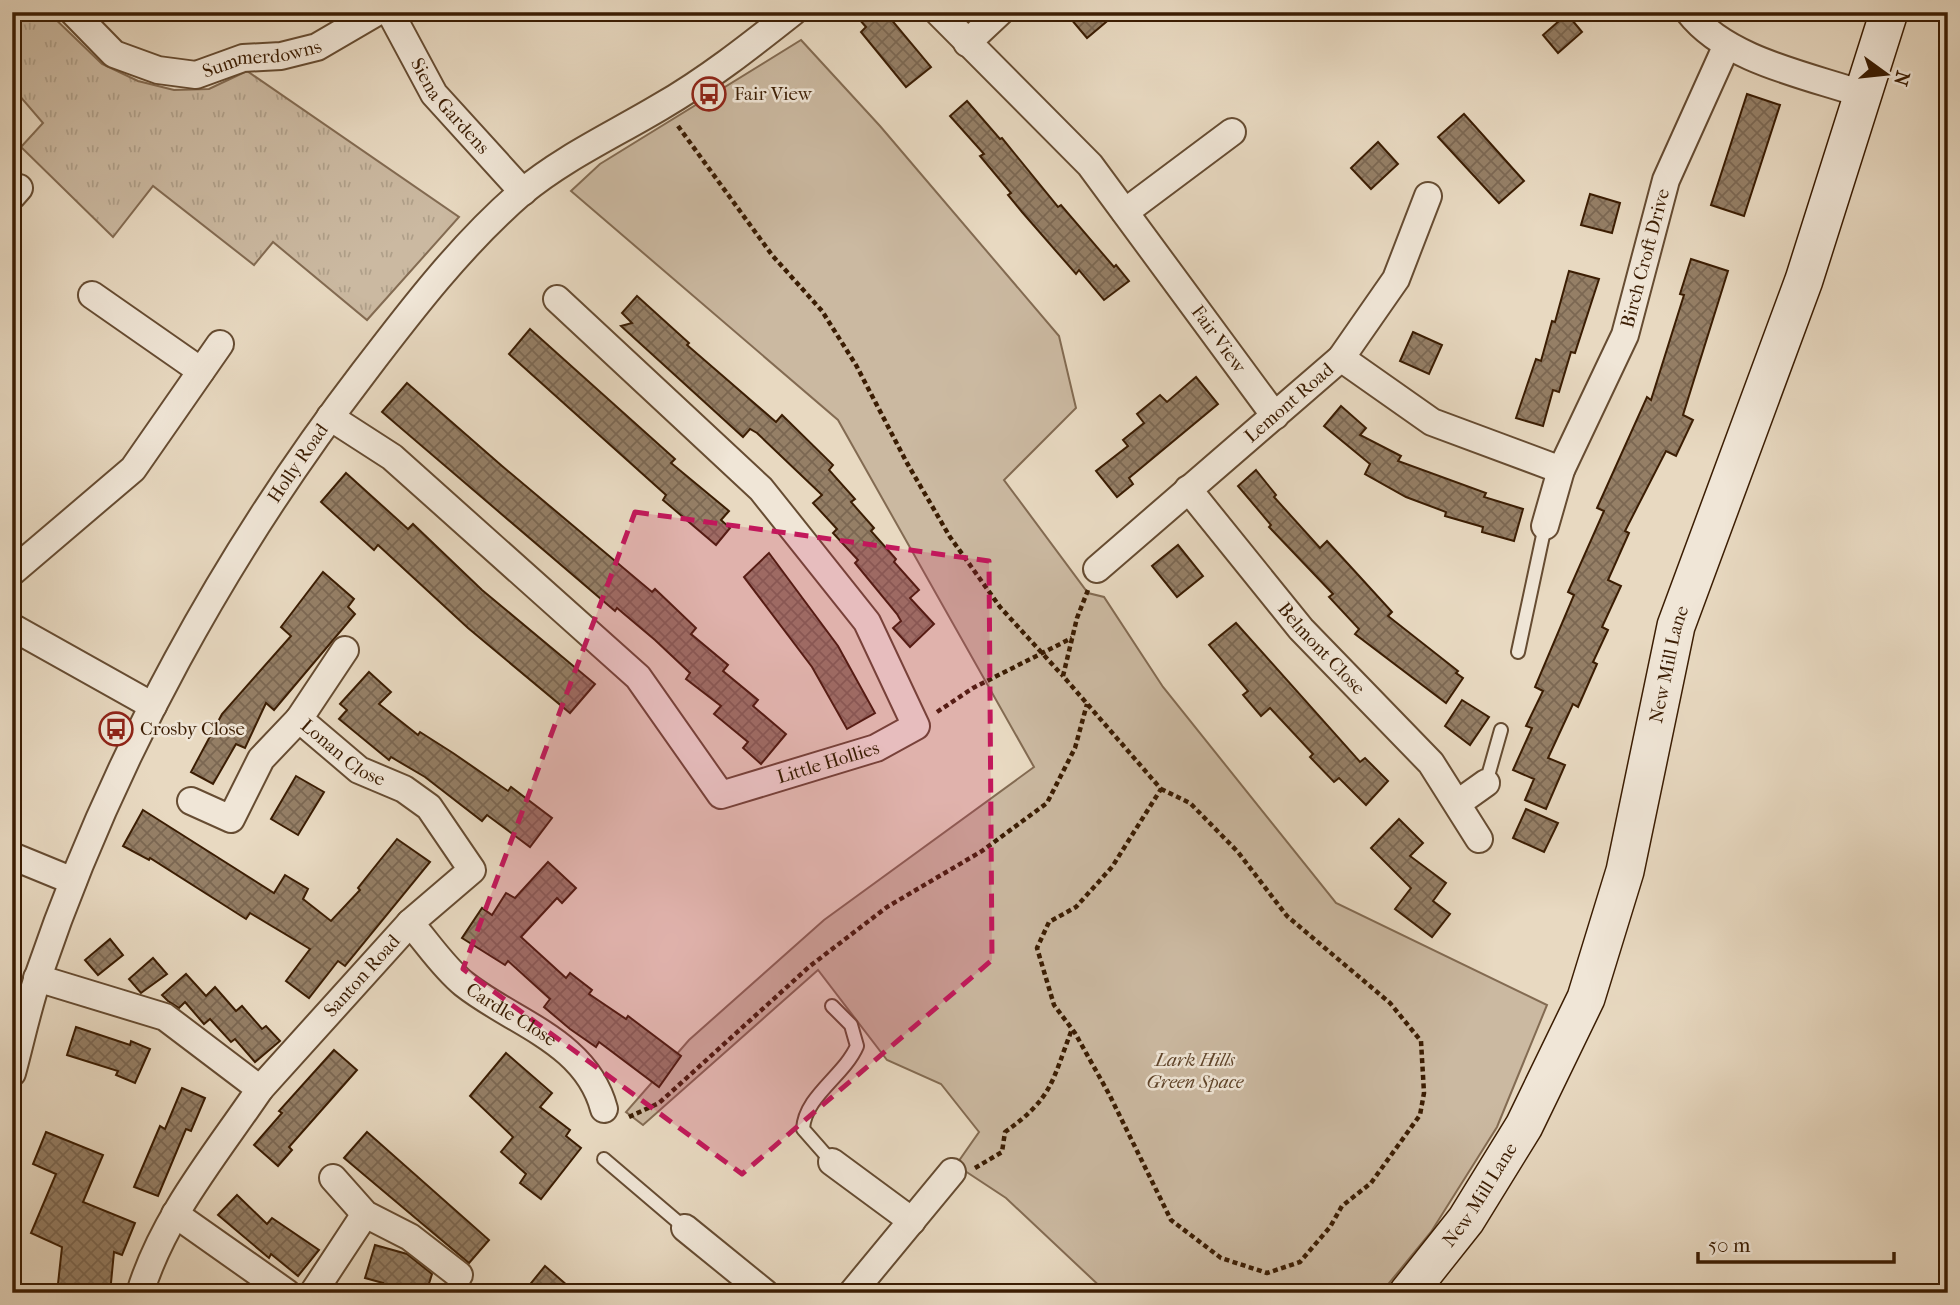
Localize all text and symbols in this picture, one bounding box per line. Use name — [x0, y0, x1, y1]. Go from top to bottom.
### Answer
street label: Summerdowns — [199, 36, 326, 83]
north arrow — [1852, 38, 1922, 108]
street label: Siena Gardens — [406, 54, 494, 159]
text: N — [1889, 68, 1914, 89]
bus stop icon: Fair View — [690, 75, 728, 113]
place label: Fair View — [734, 83, 813, 105]
street label: Birch Croft Drive — [1616, 186, 1674, 330]
street label: Fair View — [1186, 301, 1251, 378]
street label: Lemont Road — [1240, 358, 1339, 447]
street label: Holly Road — [263, 419, 333, 507]
street label: Belmont Close — [1273, 598, 1370, 699]
street label: New Mill Lane — [1645, 603, 1694, 725]
bus stop icon: Crosby Close — [97, 710, 135, 748]
street label: Lonan Close — [296, 714, 388, 791]
place label: Crosby Close — [140, 718, 245, 740]
street label: Little Hollies — [774, 737, 882, 788]
street label: Santon Road — [319, 930, 405, 1022]
street label: Cardle Close — [462, 978, 561, 1051]
park label: Lark Hills Green Space — [1146, 1049, 1245, 1093]
street label: New Mill Lane — [1438, 1139, 1522, 1251]
scale bar — [1698, 1221, 1894, 1265]
text: 50 m — [1708, 1233, 1751, 1257]

